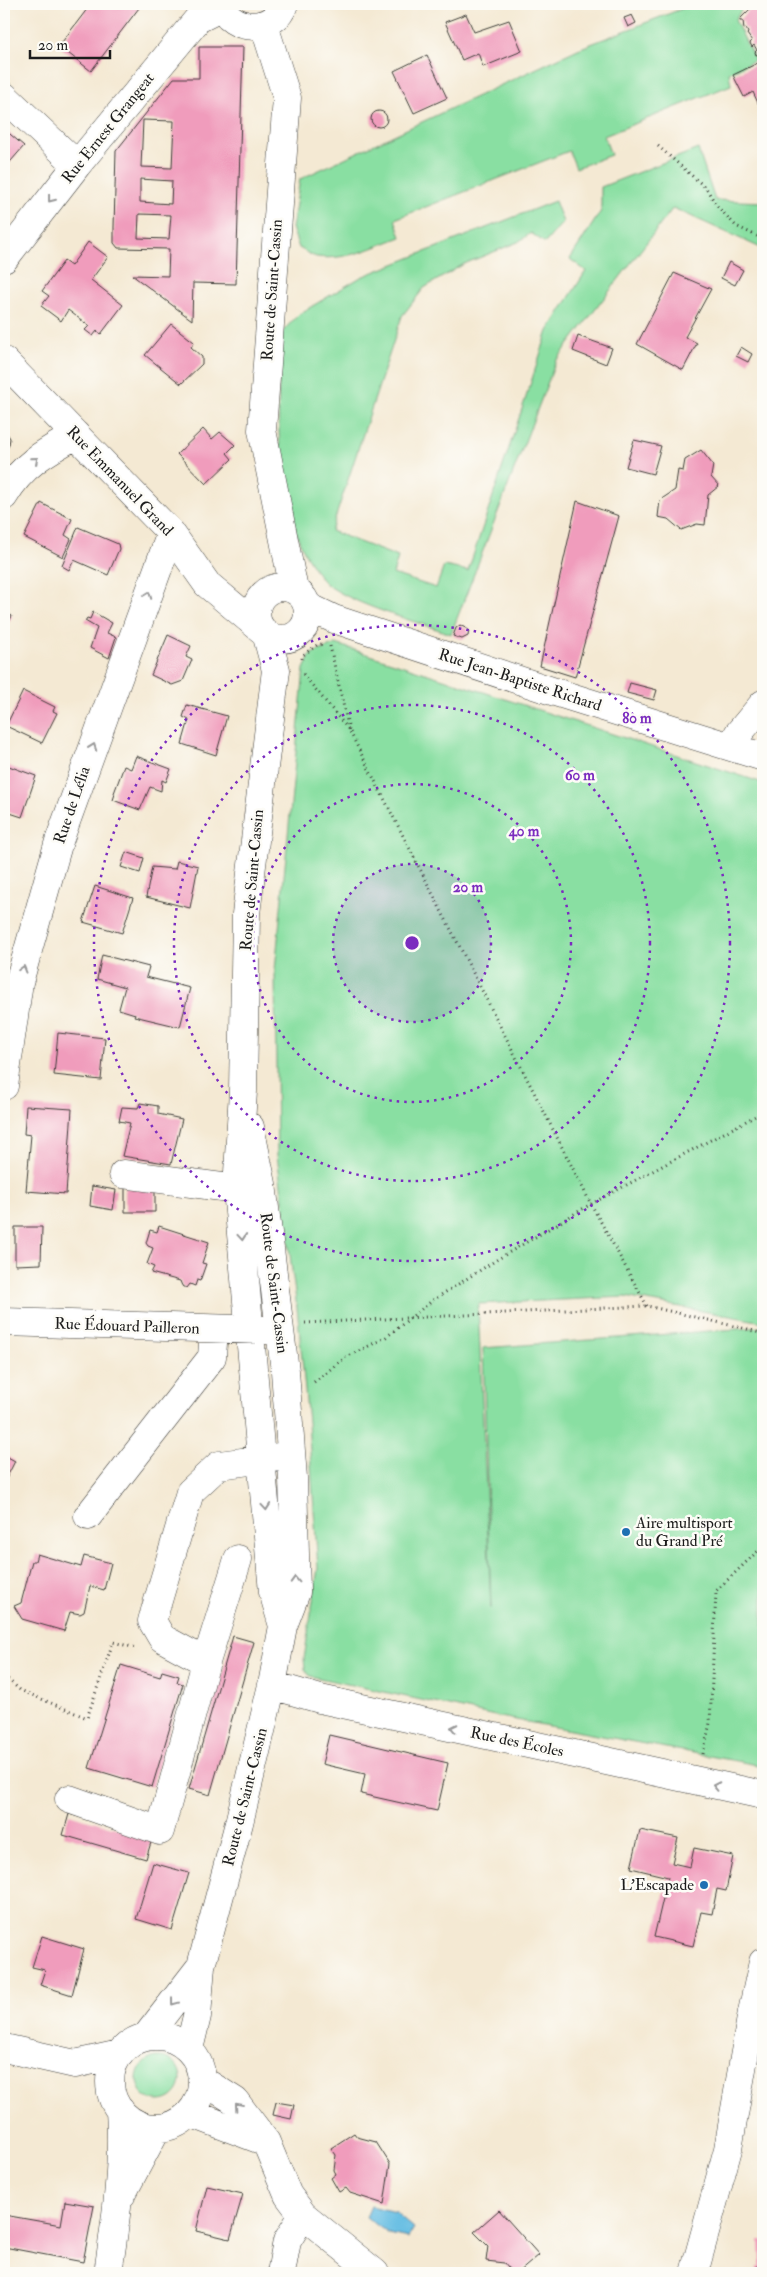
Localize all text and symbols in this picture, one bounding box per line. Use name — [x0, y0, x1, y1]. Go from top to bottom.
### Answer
scale bar — [30, 28, 110, 60]
text: 20 m — [38, 36, 68, 55]
street label: Rue Ernest Grangeat — [57, 69, 159, 187]
one-way arrow — [48, 193, 57, 203]
street label: Route de Saint-Cassin — [257, 219, 287, 361]
street label: Rue Emmanuel Grand — [62, 422, 178, 540]
one-way arrow — [29, 456, 38, 465]
one-way arrow — [142, 591, 152, 599]
street label: Rue Jean-Baptiste Richard — [436, 644, 604, 717]
text: 80 m — [622, 709, 652, 728]
one-way arrow — [87, 744, 97, 752]
street label: Rue de Lélia — [49, 763, 95, 846]
text: 60 m — [565, 766, 595, 785]
street label: Route de Saint-Cassin — [236, 808, 268, 952]
text: 40 m — [508, 822, 540, 841]
text: 20 m — [453, 878, 483, 897]
centre of rings — [403, 934, 421, 952]
one-way arrow — [17, 965, 28, 973]
street label: Route de Saint-Cassin — [255, 1211, 293, 1355]
one-way arrow — [236, 1234, 247, 1242]
street label: Rue Édouard Pailleron — [54, 1312, 200, 1339]
one-way arrow — [260, 1503, 271, 1511]
place label: Aire multisport du Grand Pré — [635, 1513, 733, 1551]
marker: Aire multisport du Grand Pré — [620, 1526, 632, 1538]
one-way arrow — [290, 1575, 301, 1583]
street label: Rue des Écoles — [469, 1721, 566, 1762]
one-way arrow — [450, 1723, 459, 1734]
street label: Route de Saint-Cassin — [218, 1726, 272, 1868]
one-way arrow — [711, 1781, 720, 1791]
place label: L'Escapade — [620, 1875, 694, 1896]
marker: L'Escapade — [698, 1879, 710, 1891]
one-way arrow — [171, 1996, 180, 2006]
one-way arrow — [235, 2103, 244, 2112]

